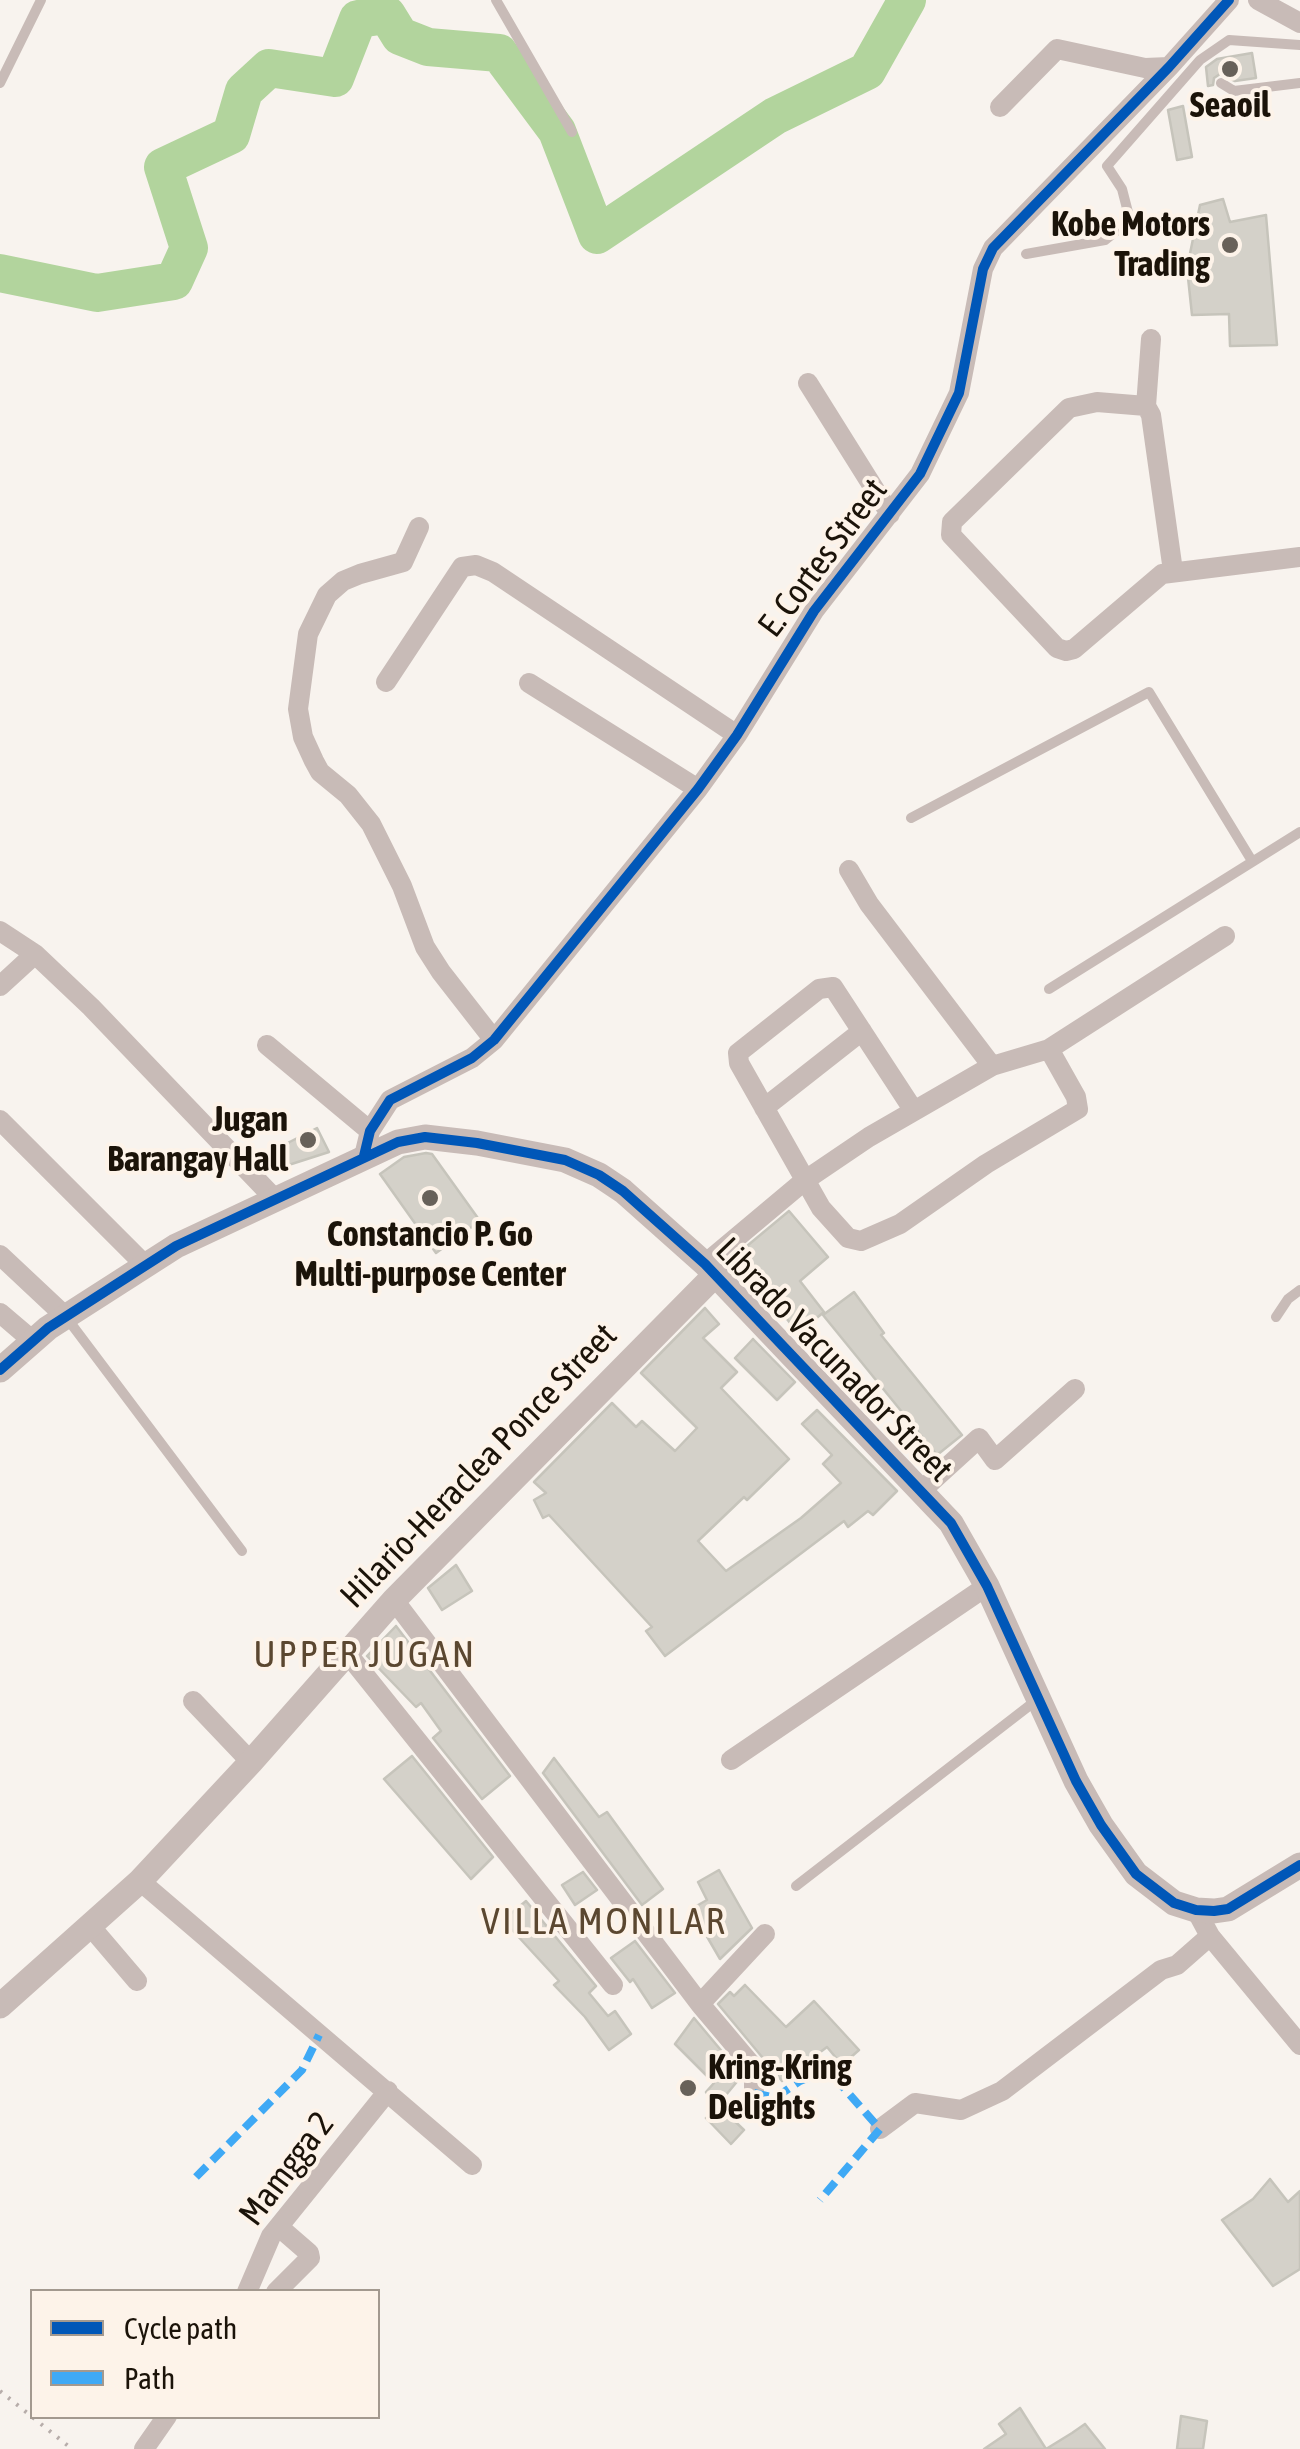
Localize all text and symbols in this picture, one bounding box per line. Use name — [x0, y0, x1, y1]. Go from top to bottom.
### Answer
marker: Seaoil — [1219, 58, 1241, 80]
place label: Seaoil — [1190, 85, 1270, 127]
place label: Kobe Motors Trading — [1051, 204, 1210, 286]
marker: Kobe Motors Trading — [1219, 234, 1241, 256]
street label: E. Cortes Street — [750, 470, 896, 646]
place label: Jugan Barangay Hall — [107, 1099, 288, 1181]
marker: Jugan Barangay Hall — [297, 1129, 319, 1151]
marker: Constancio P. Go Multi-purpose Center — [419, 1187, 441, 1209]
place label: Constancio P. Go Multi-purpose Center — [295, 1214, 565, 1296]
street label: Librado Vacunador Street — [707, 1229, 961, 1491]
street label: Hilario-Heraclea Ponce Street — [332, 1315, 626, 1617]
district label: UPPER JUGAN — [253, 1632, 477, 1678]
district label: VILLA MONILAR — [481, 1899, 727, 1945]
place label: Kring-Kring Delights — [708, 2047, 852, 2129]
marker: Kring-Kring Delights — [677, 2077, 699, 2099]
street label: Mamgga 2 — [231, 2104, 343, 2234]
legend — [30, 2289, 380, 2419]
text: Cycle path — [124, 2311, 237, 2345]
text: Path — [124, 2361, 175, 2395]

